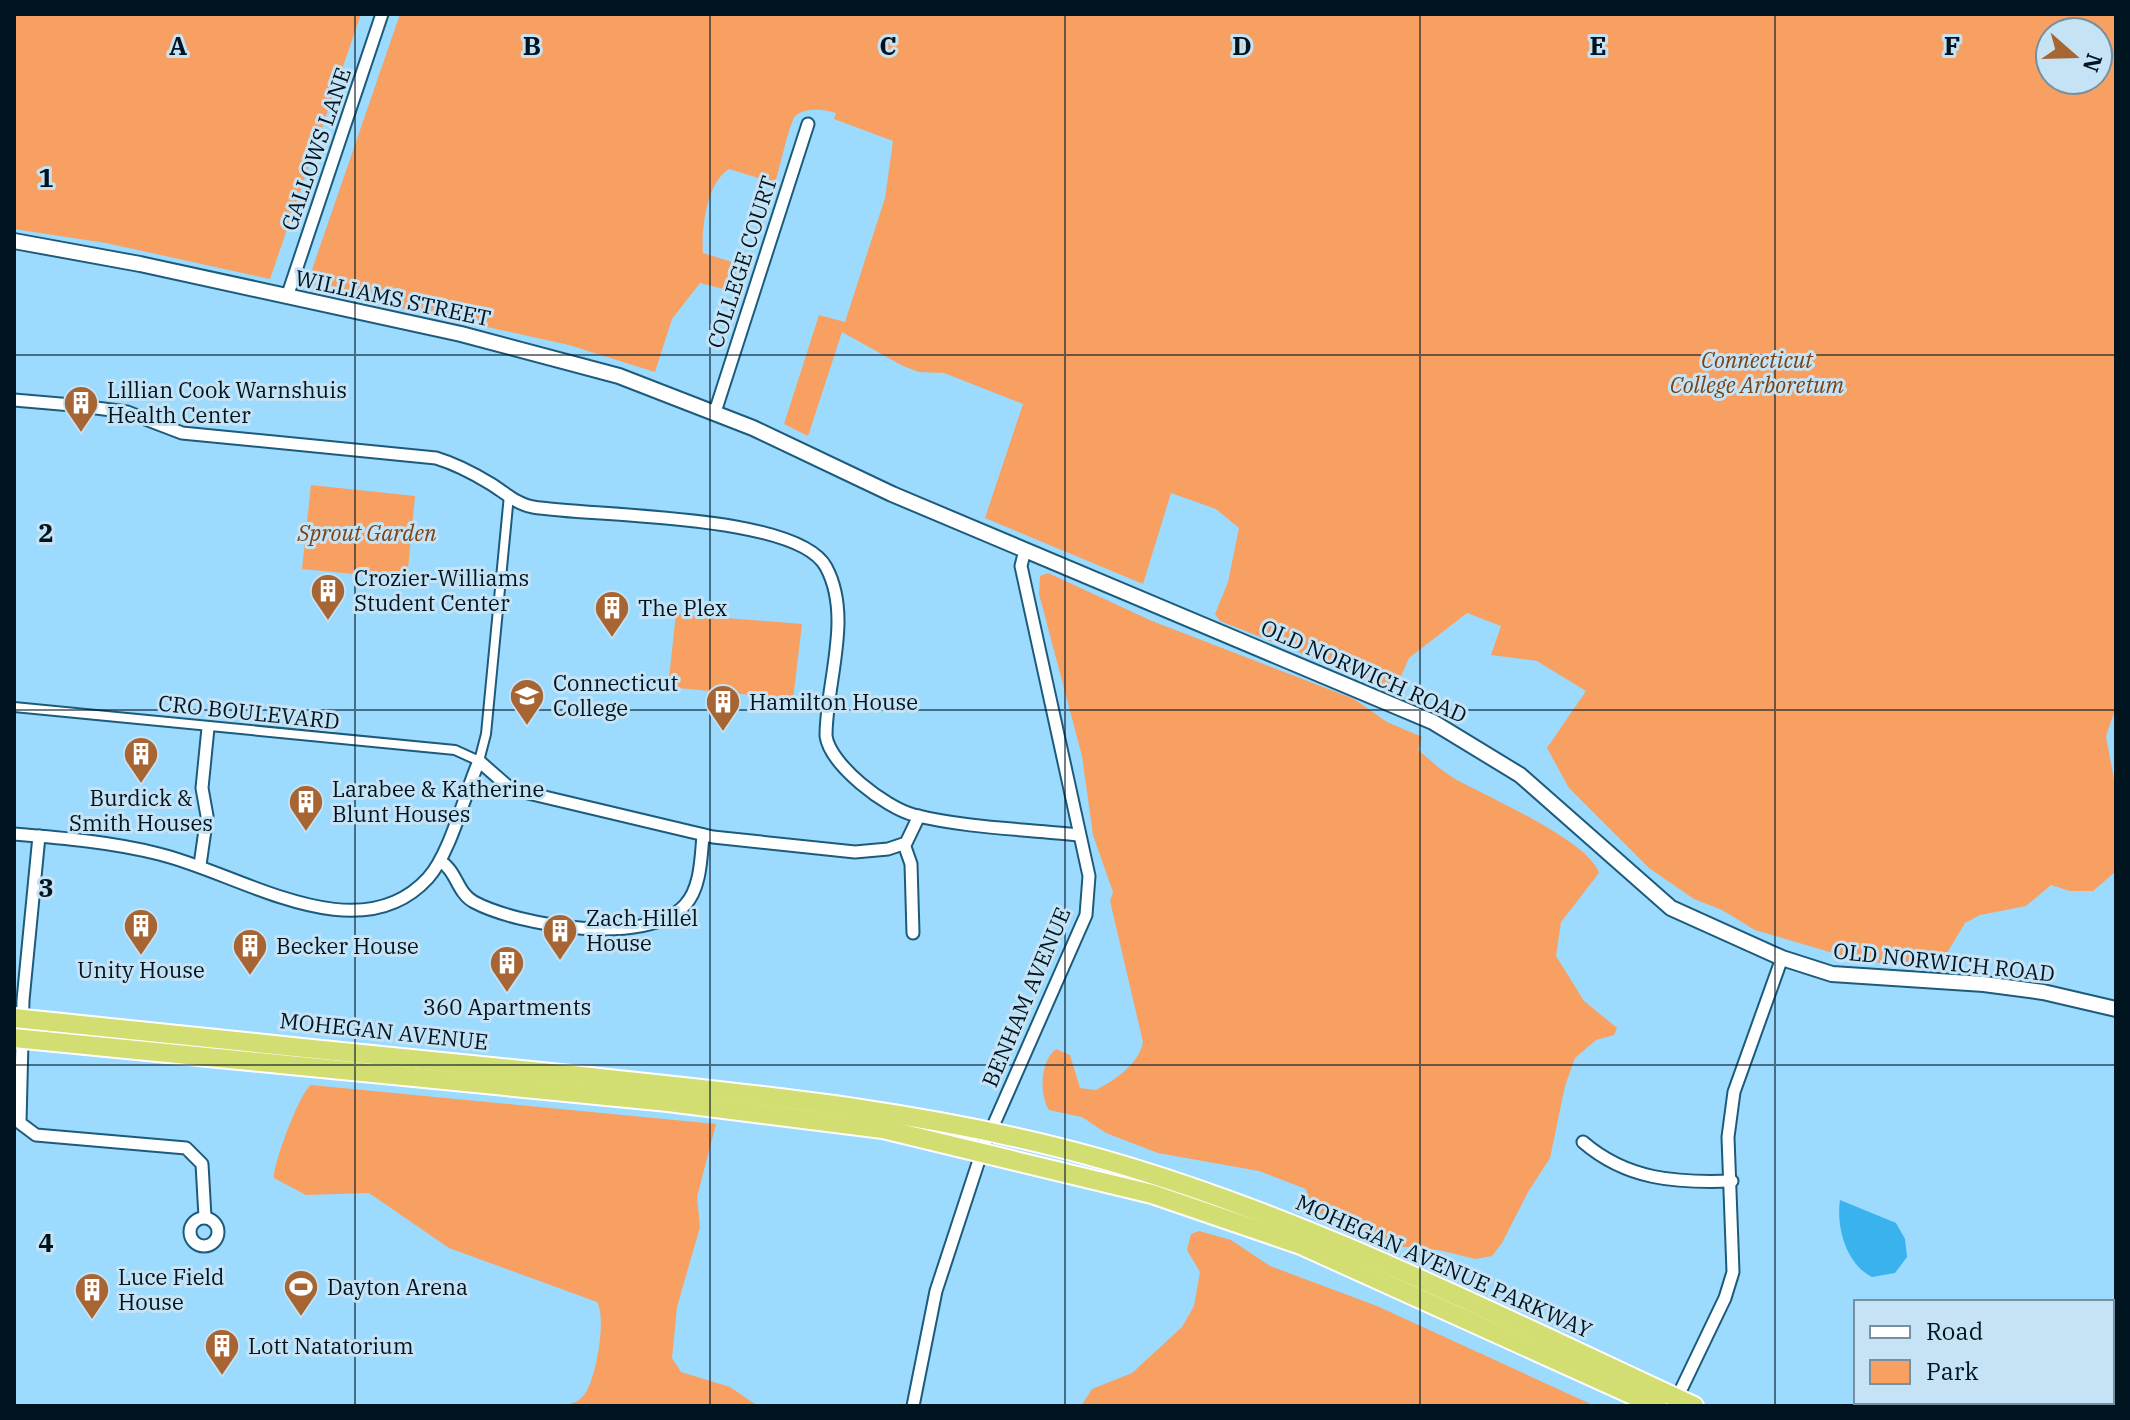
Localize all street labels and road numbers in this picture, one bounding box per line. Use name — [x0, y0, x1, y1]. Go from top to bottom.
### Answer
street label: GALLOWS LANE — [274, 63, 357, 234]
street label: COLLEGE COURT — [700, 172, 783, 352]
street label: WILLIAMS STREET — [293, 263, 494, 332]
street label: OLD NORWICH ROAD — [1257, 612, 1472, 729]
street label: CRO BOULEVARD — [157, 688, 341, 735]
street label: BENHAM AVENUE — [975, 902, 1077, 1091]
street label: OLD NORWICH ROAD — [1832, 935, 2056, 988]
street label: MOHEGAN AVENUE — [278, 1005, 490, 1056]
street label: MOHEGAN AVENUE PARKWAY — [1292, 1187, 1597, 1344]

